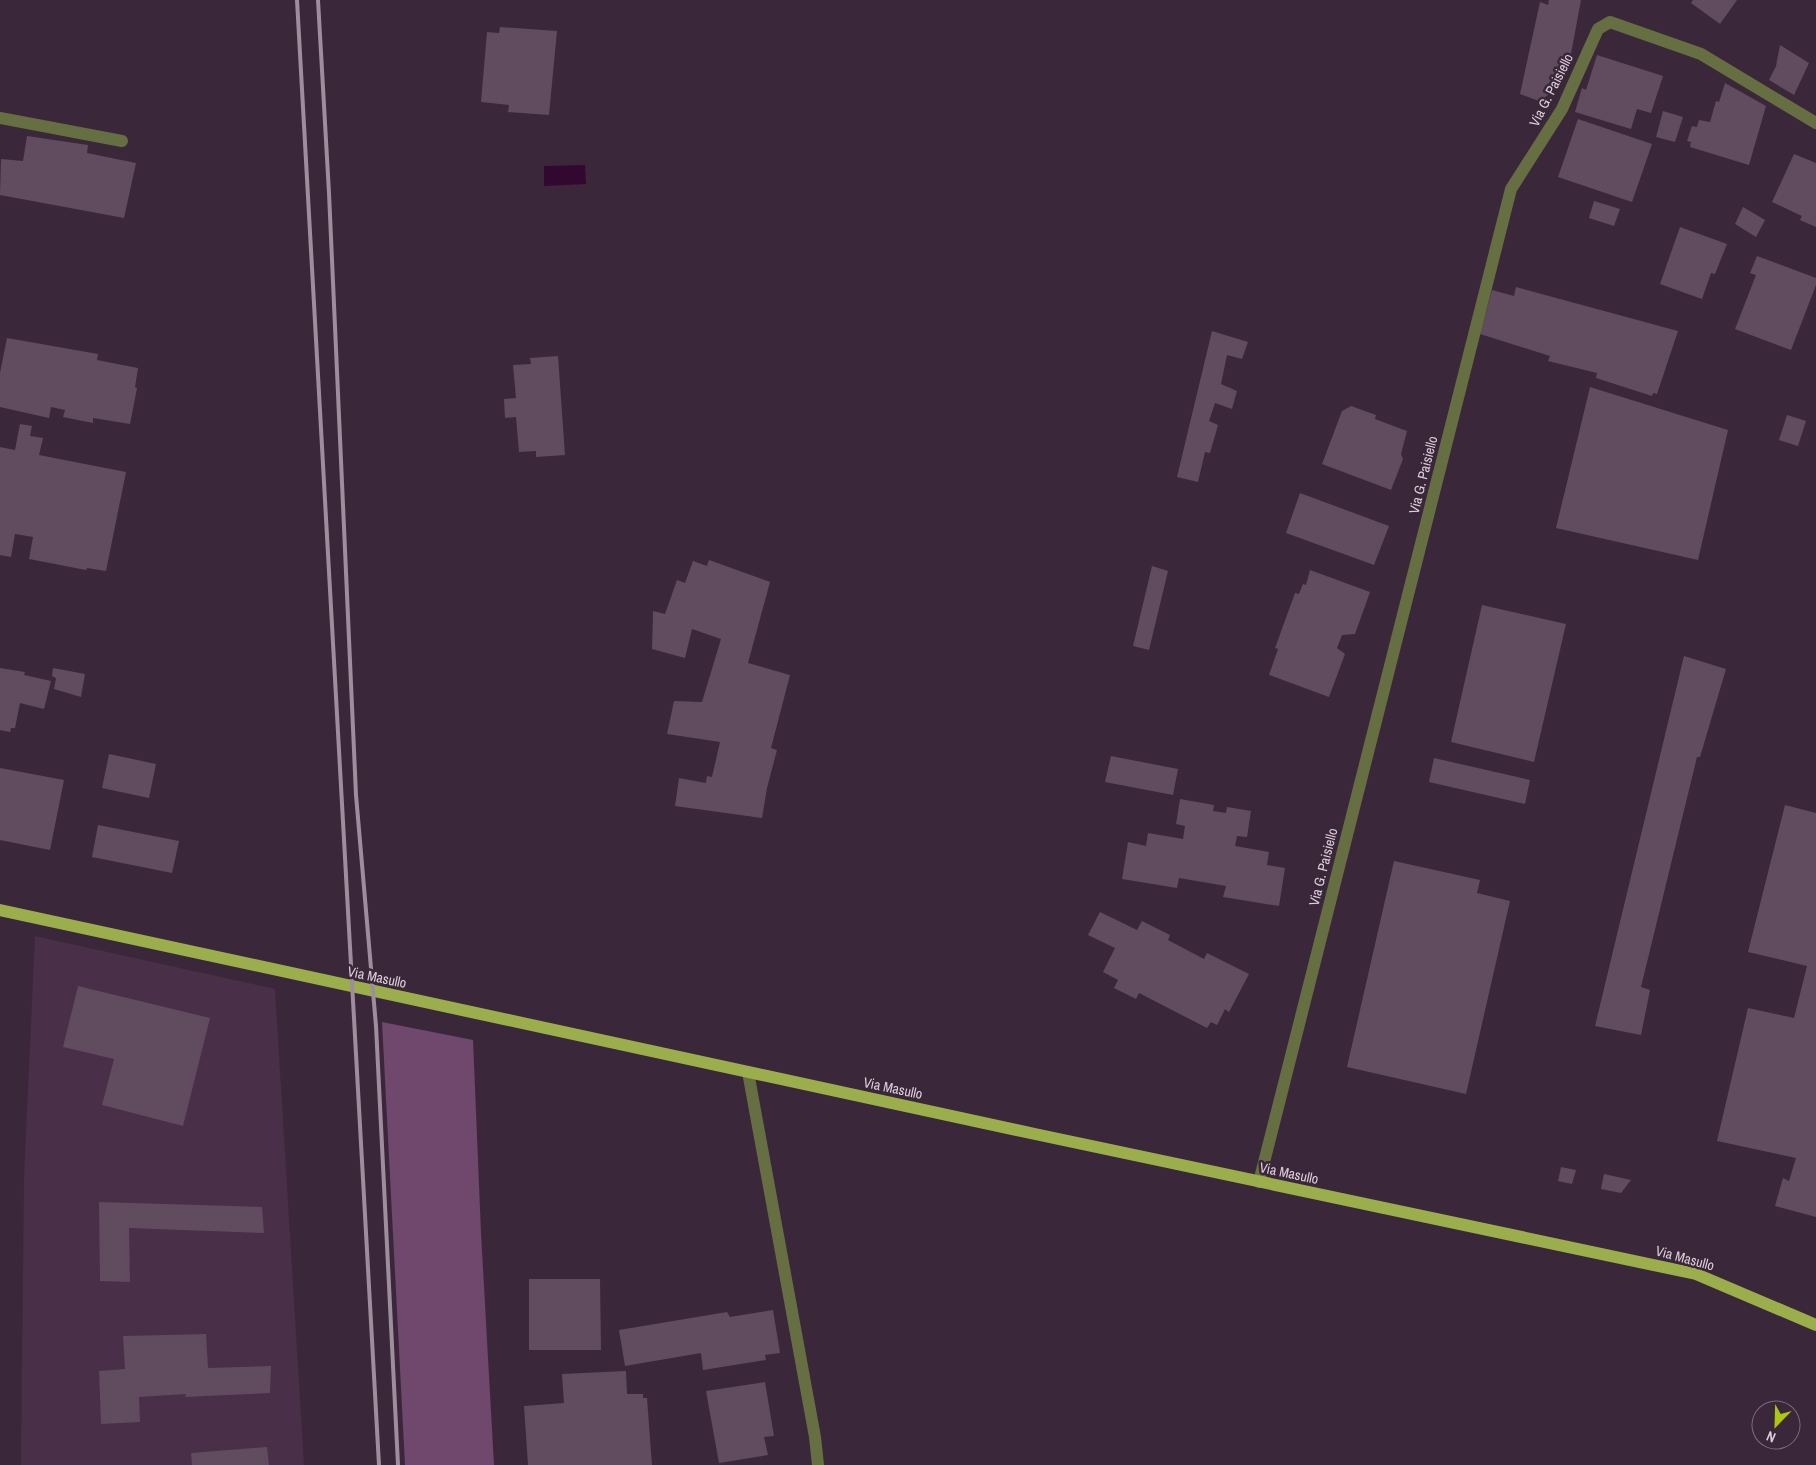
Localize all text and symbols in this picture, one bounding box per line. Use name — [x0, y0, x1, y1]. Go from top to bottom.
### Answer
street label: Via G. Paisiello — [1525, 50, 1577, 130]
street label: Via G. Paisiello — [1405, 434, 1441, 516]
street label: Via G. Paisiello — [1305, 826, 1341, 908]
street label: Via Masullo — [346, 962, 408, 992]
street label: Via Masullo — [862, 1073, 924, 1103]
street label: Via Masullo — [1258, 1158, 1320, 1188]
street label: Via Masullo — [1654, 1242, 1716, 1274]
north arrow — [1751, 1400, 1801, 1450]
text: N — [1764, 1427, 1778, 1447]

